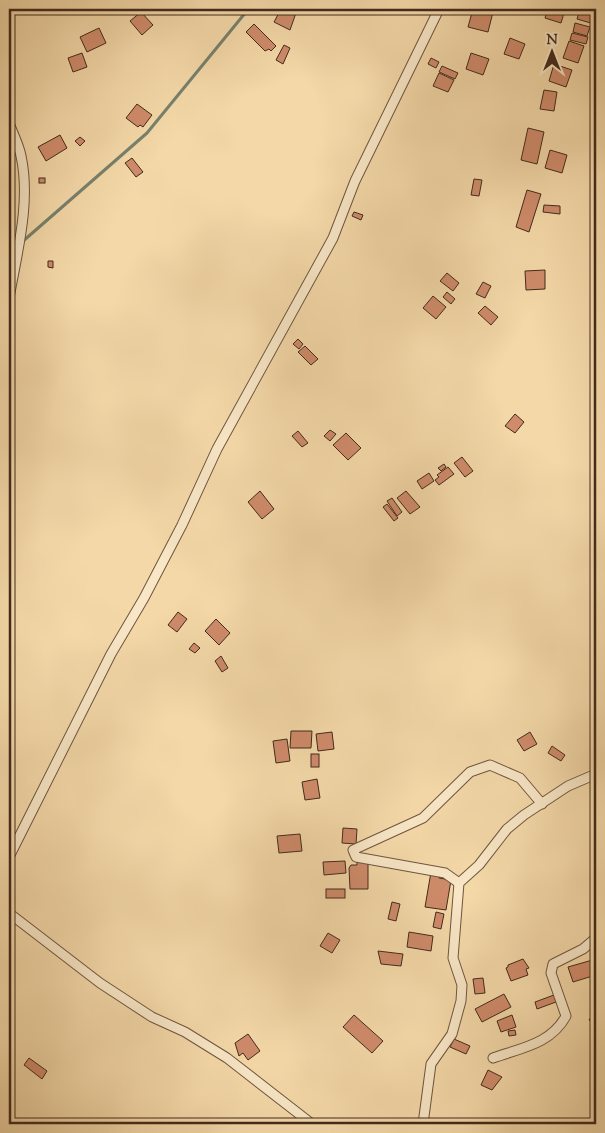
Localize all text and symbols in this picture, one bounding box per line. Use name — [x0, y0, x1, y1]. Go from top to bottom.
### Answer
north arrow — [528, 28, 578, 78]
text: N — [546, 31, 558, 51]

